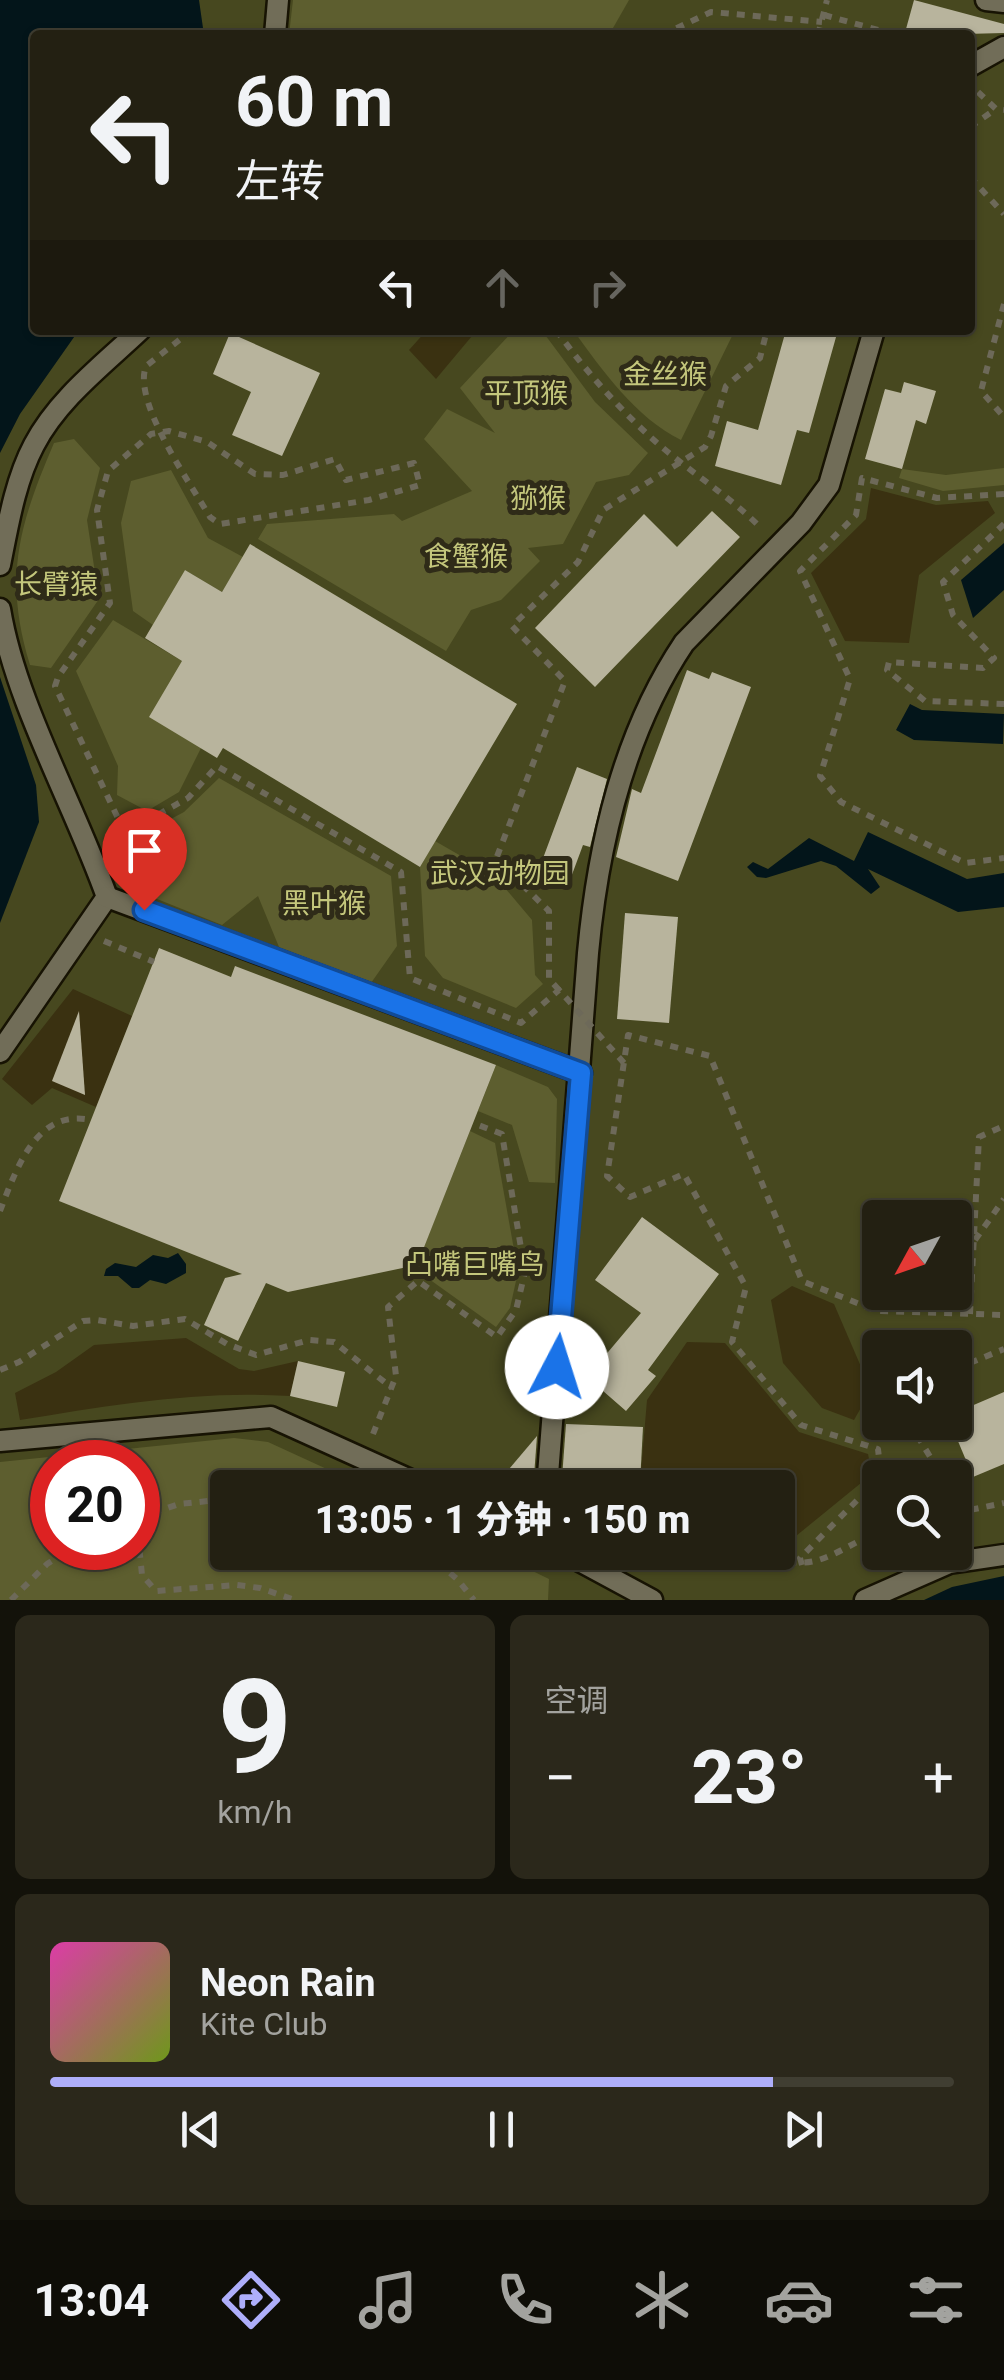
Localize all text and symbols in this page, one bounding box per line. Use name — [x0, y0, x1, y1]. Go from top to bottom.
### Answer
text: 60 m — [235, 61, 393, 143]
icon: left — [70, 70, 200, 200]
text: 左转 — [235, 155, 325, 208]
icon: left — [370, 260, 425, 315]
icon: ahead — [475, 260, 530, 315]
icon: right — [580, 260, 635, 315]
park label: 金丝猴 — [623, 358, 707, 391]
park label: 平顶猴 — [484, 377, 568, 410]
park label: 猕猴 — [510, 482, 566, 515]
park label: 食蟹猴 — [424, 540, 508, 573]
park label: 长臂猿 — [14, 568, 98, 601]
pin — [102, 808, 187, 911]
icon: arrive — [117, 823, 172, 878]
park label: 武汉动物园 — [430, 857, 570, 890]
park label: 黑叶猴 — [282, 887, 366, 920]
north arrow — [862, 1200, 972, 1310]
map controls — [862, 1200, 972, 1570]
park label: 凸嘴巨嘴鸟 — [405, 1248, 545, 1281]
position arrow — [505, 1315, 609, 1419]
button: sound — [862, 1330, 972, 1440]
speed limit sign: 20 — [30, 1440, 160, 1570]
button: search — [862, 1460, 972, 1570]
text: 13:05 · 1 分钟 · 150 m — [315, 1498, 690, 1542]
text: 9 — [217, 1651, 292, 1804]
text: 空调 — [545, 1682, 609, 1720]
text: 23° — [691, 1733, 807, 1821]
text: − — [545, 1746, 576, 1810]
text: + — [923, 1746, 954, 1810]
text: km/h — [217, 1793, 292, 1831]
text: Neon Rain — [200, 1961, 376, 2005]
text: Kite Club — [200, 2005, 327, 2043]
icon: previous — [173, 2102, 228, 2157]
icon: pause — [474, 2102, 529, 2157]
icon: next — [776, 2102, 831, 2157]
icon: directions — [216, 2265, 286, 2335]
icon: music — [353, 2265, 423, 2335]
icon: phone — [490, 2265, 560, 2335]
icon: climate — [627, 2265, 697, 2335]
icon: car — [764, 2265, 834, 2335]
icon: filters — [901, 2265, 971, 2335]
text: 13:04 — [33, 2274, 149, 2327]

